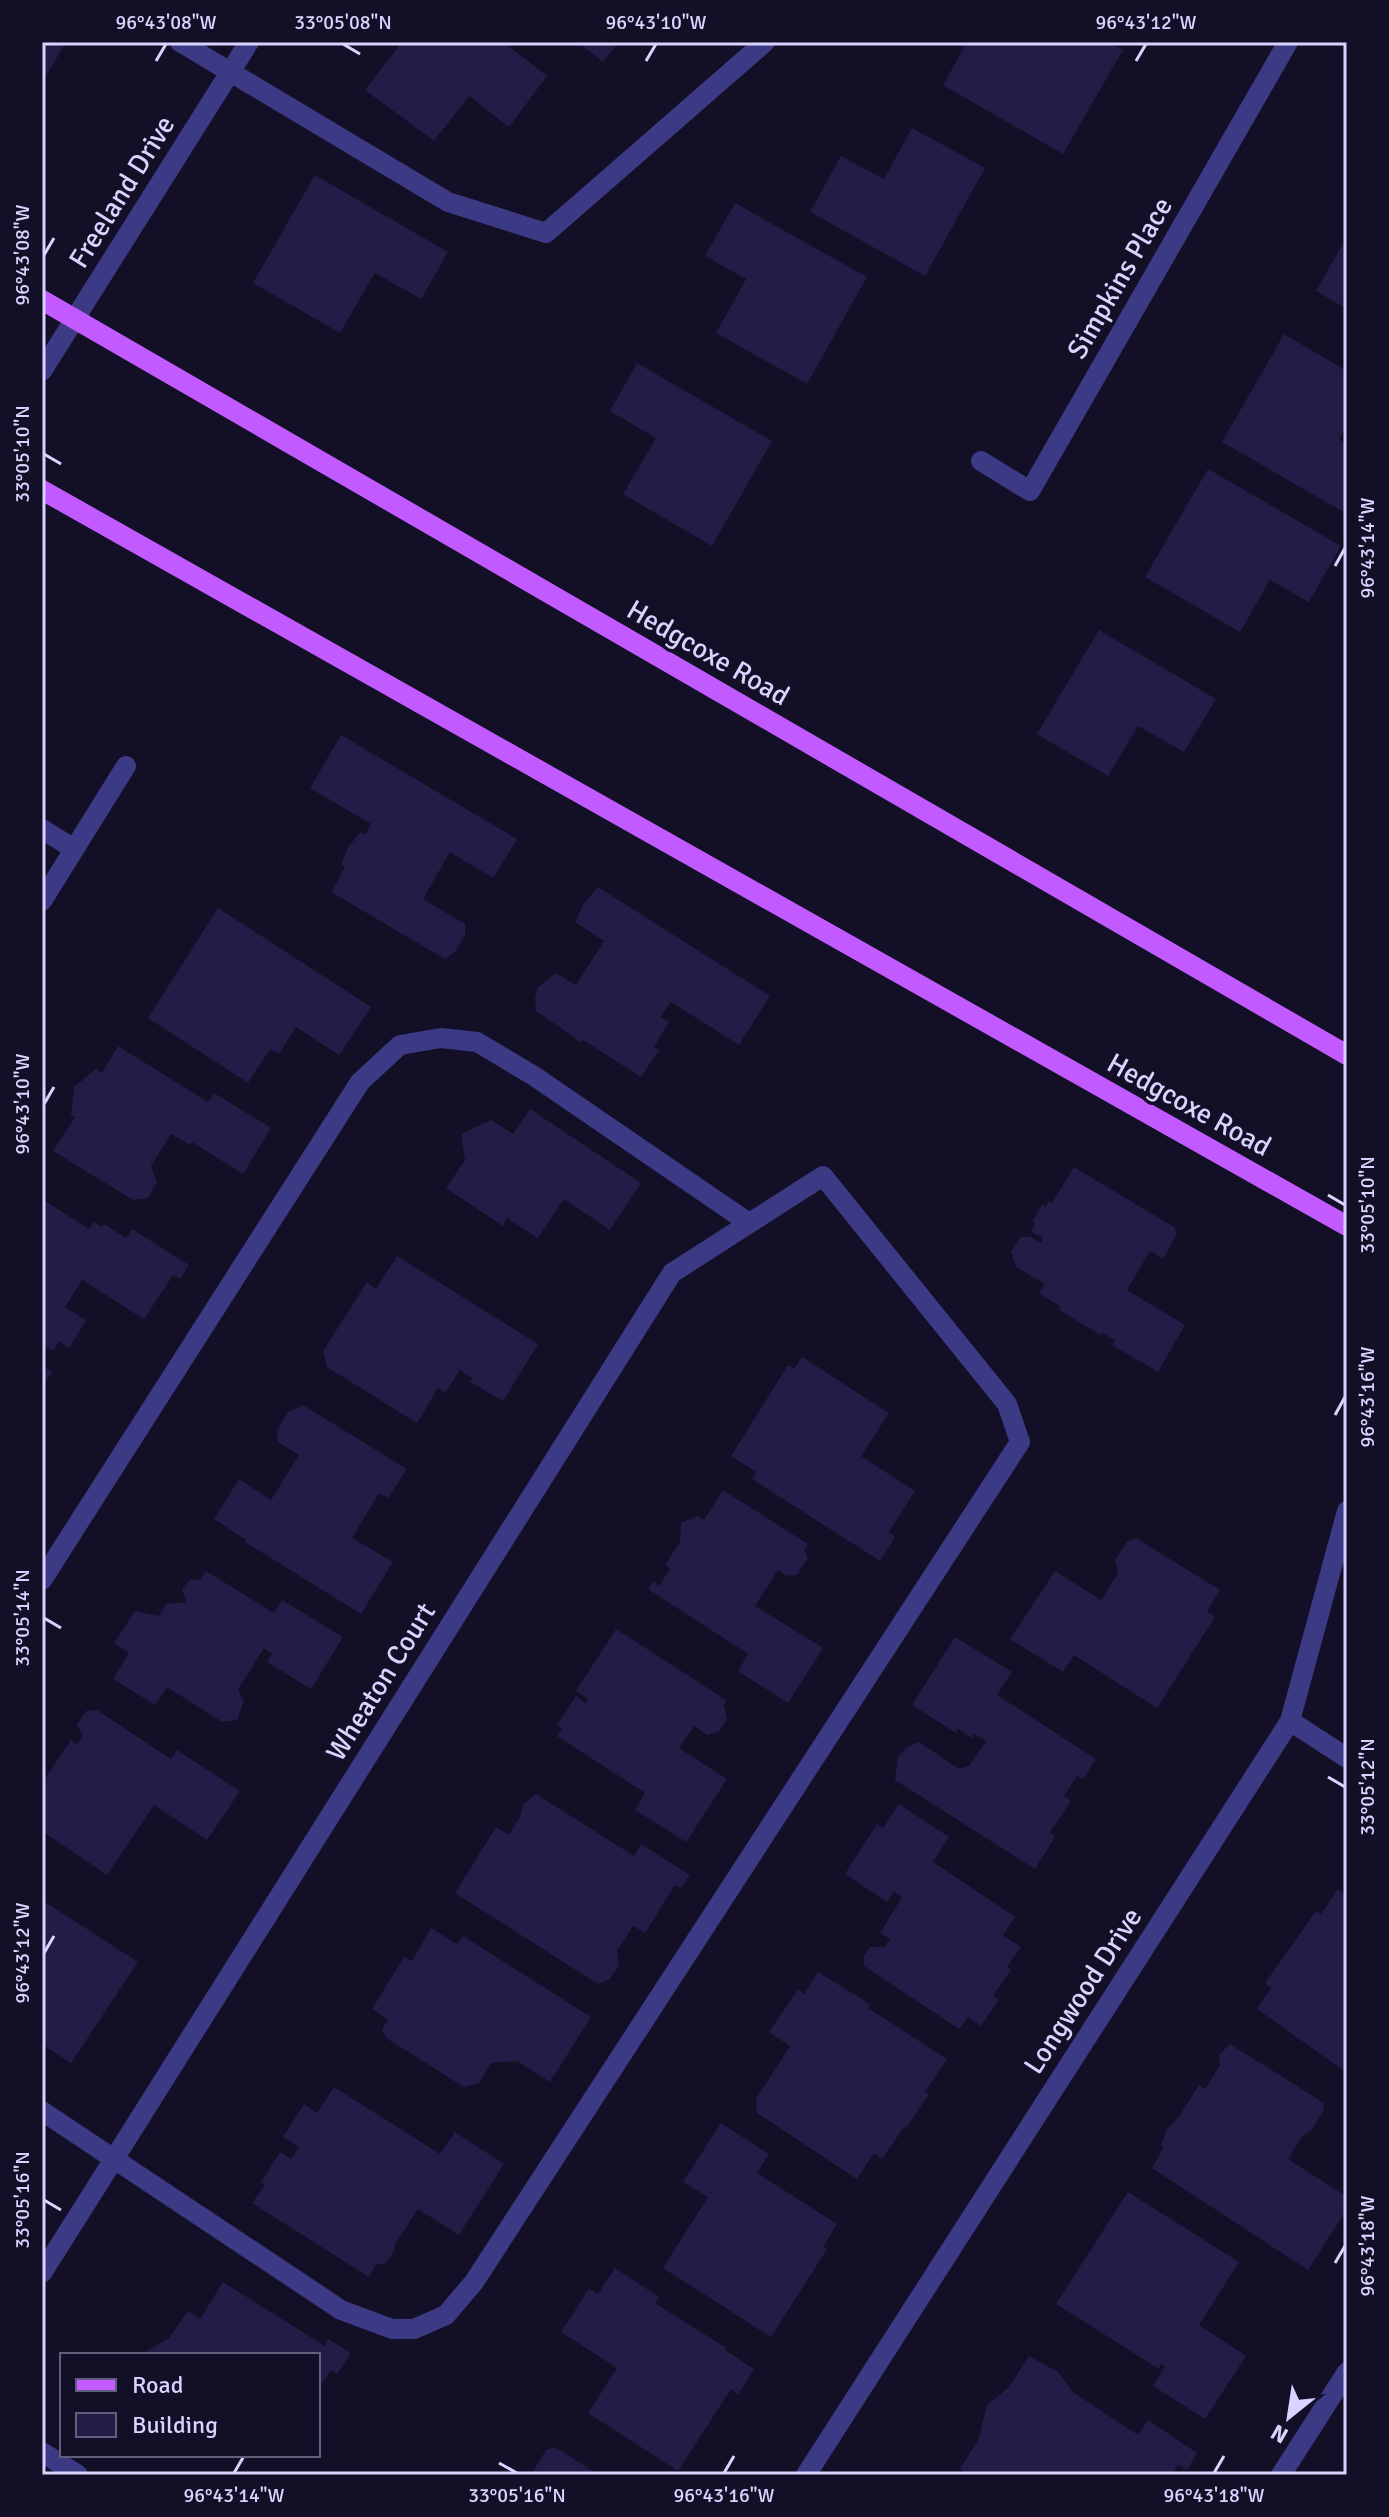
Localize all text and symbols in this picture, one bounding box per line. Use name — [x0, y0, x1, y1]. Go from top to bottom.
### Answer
text: 96°43'08"W — [115, 10, 217, 35]
text: 33°05'08"N — [294, 10, 392, 35]
text: 96°43'10"W — [605, 10, 707, 35]
text: 96°43'12"W — [1095, 10, 1197, 35]
street label: Freeland Drive — [62, 110, 182, 274]
street label: Simpkins Place — [1060, 191, 1180, 365]
text: 96°43'08"W — [10, 204, 35, 306]
text: 33°05'10"N — [10, 405, 35, 503]
text: 96°43'14"W — [1355, 497, 1380, 599]
street label: Hedgcoxe Road — [621, 593, 795, 713]
street label: Hedgcoxe Road — [1101, 1046, 1277, 1164]
text: 96°43'10"W — [10, 1053, 35, 1155]
text: 33°05'10"N — [1355, 1156, 1380, 1254]
text: 96°43'16"W — [1355, 1346, 1380, 1448]
text: 33°05'14"N — [10, 1569, 35, 1667]
street label: Wheaton Court — [319, 1597, 443, 1767]
text: 33°05'12"N — [1355, 1738, 1380, 1836]
text: 96°43'12"W — [10, 1902, 35, 2004]
street label: Longwood Drive — [1017, 1902, 1149, 2080]
text: 33°05'16"N — [10, 2151, 35, 2249]
text: 96°43'18"W — [1355, 2195, 1380, 2297]
legend — [60, 2353, 320, 2457]
text: Road — [132, 2370, 183, 2400]
north arrow — [1249, 2377, 1329, 2457]
text: Building — [132, 2410, 218, 2440]
text: N — [1266, 2418, 1293, 2449]
text: 96°43'14"W — [183, 2483, 285, 2508]
text: 33°05'16"N — [468, 2483, 566, 2508]
text: 96°43'16"W — [673, 2483, 775, 2508]
text: 96°43'18"W — [1163, 2483, 1265, 2508]

